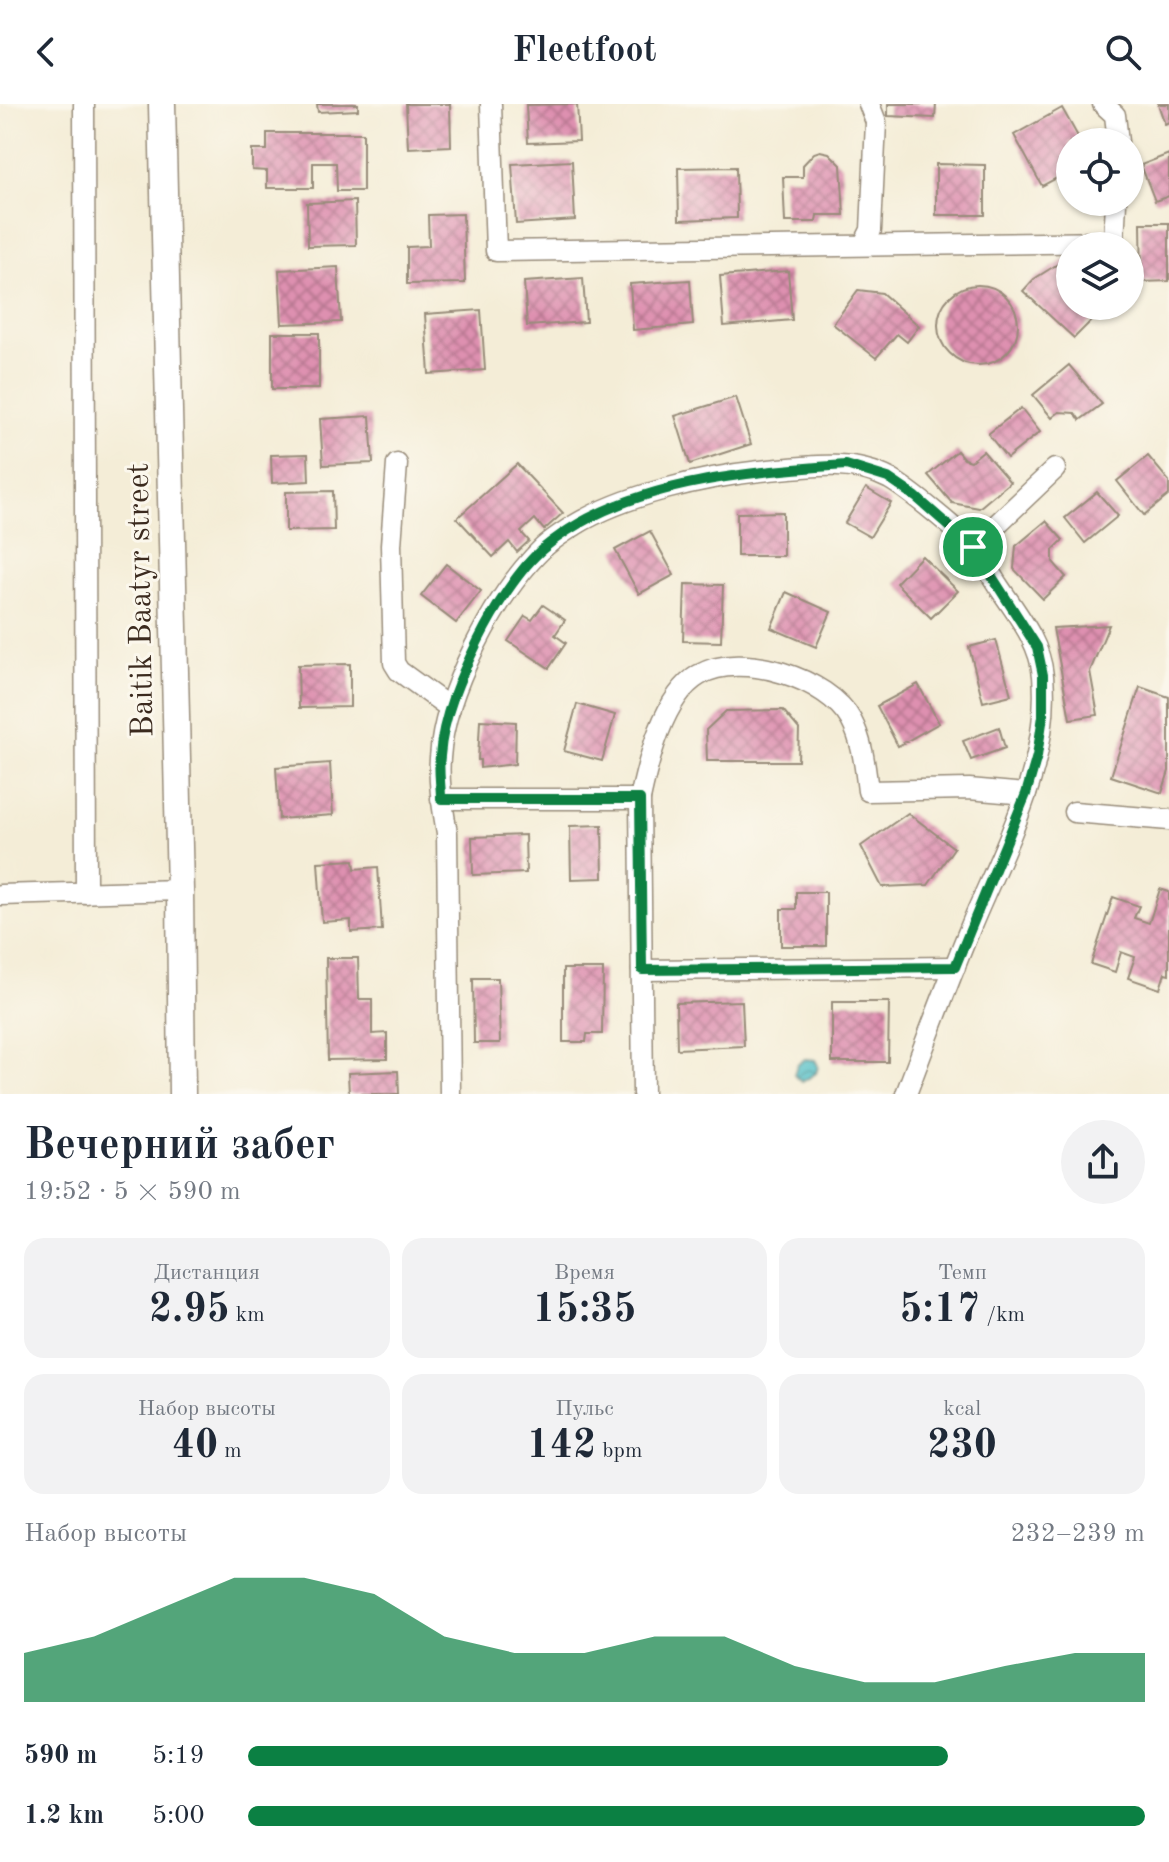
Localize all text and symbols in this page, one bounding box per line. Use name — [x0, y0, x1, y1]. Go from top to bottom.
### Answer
icon: back — [24, 30, 68, 74]
icon: search — [1101, 30, 1145, 74]
text: Fleetfoot — [512, 34, 657, 70]
map controls — [1056, 128, 1144, 320]
button: locate — [1056, 128, 1144, 216]
button: layers — [1056, 232, 1144, 320]
street label: Baitik Baatyr street — [124, 462, 160, 738]
pin — [939, 513, 1007, 581]
icon: arrive — [951, 525, 995, 569]
button: share — [1061, 1120, 1145, 1204]
text: Вечерний забег — [24, 1124, 335, 1168]
text: 19:52 · 5 × 590 m — [24, 1179, 241, 1205]
text: Дистанция — [154, 1262, 260, 1284]
text: Время — [554, 1262, 615, 1284]
text: Темп — [938, 1262, 987, 1284]
text: 2.95 — [149, 1291, 230, 1331]
text: 15:35 — [532, 1291, 636, 1331]
text: 5:17 — [899, 1291, 980, 1331]
text: km — [230, 1304, 265, 1326]
text: /km — [980, 1304, 1025, 1326]
text: Набор высоты — [138, 1398, 276, 1420]
text: Пульс — [555, 1398, 614, 1420]
text: kcal — [943, 1398, 981, 1420]
text: 40 — [172, 1427, 218, 1467]
text: 142 — [527, 1427, 596, 1467]
text: 230 — [927, 1427, 997, 1467]
text: m — [218, 1440, 242, 1462]
text: bpm — [596, 1440, 642, 1462]
text: Набор высоты — [24, 1521, 187, 1547]
text: 232–239 m — [1010, 1521, 1145, 1547]
text: 590 m — [24, 1743, 97, 1769]
text: 5:19 — [152, 1743, 205, 1769]
text: 1.2 km — [24, 1803, 104, 1829]
text: 5:00 — [152, 1803, 205, 1829]

